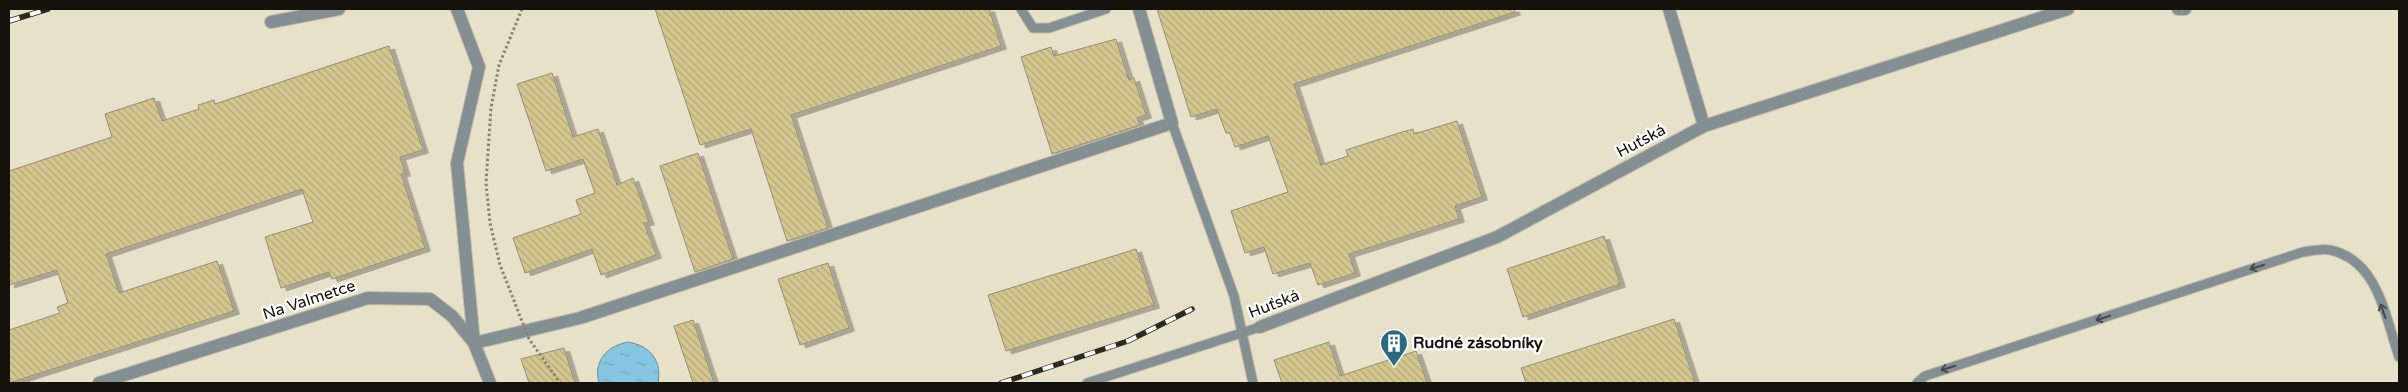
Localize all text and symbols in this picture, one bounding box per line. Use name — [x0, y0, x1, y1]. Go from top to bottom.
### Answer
street label: Huťská — [1613, 120, 1669, 162]
one-way arrow — [2250, 263, 2265, 272]
street label: Na Valmetce — [260, 276, 358, 324]
street label: Huťská — [1246, 285, 1302, 323]
one-way arrow — [2378, 303, 2388, 319]
one-way arrow — [2095, 313, 2111, 323]
building icon: Rudné zásobníky — [1379, 328, 1409, 367]
place label: Rudné zásobníky — [1413, 333, 1543, 353]
one-way arrow — [1941, 364, 1957, 373]

